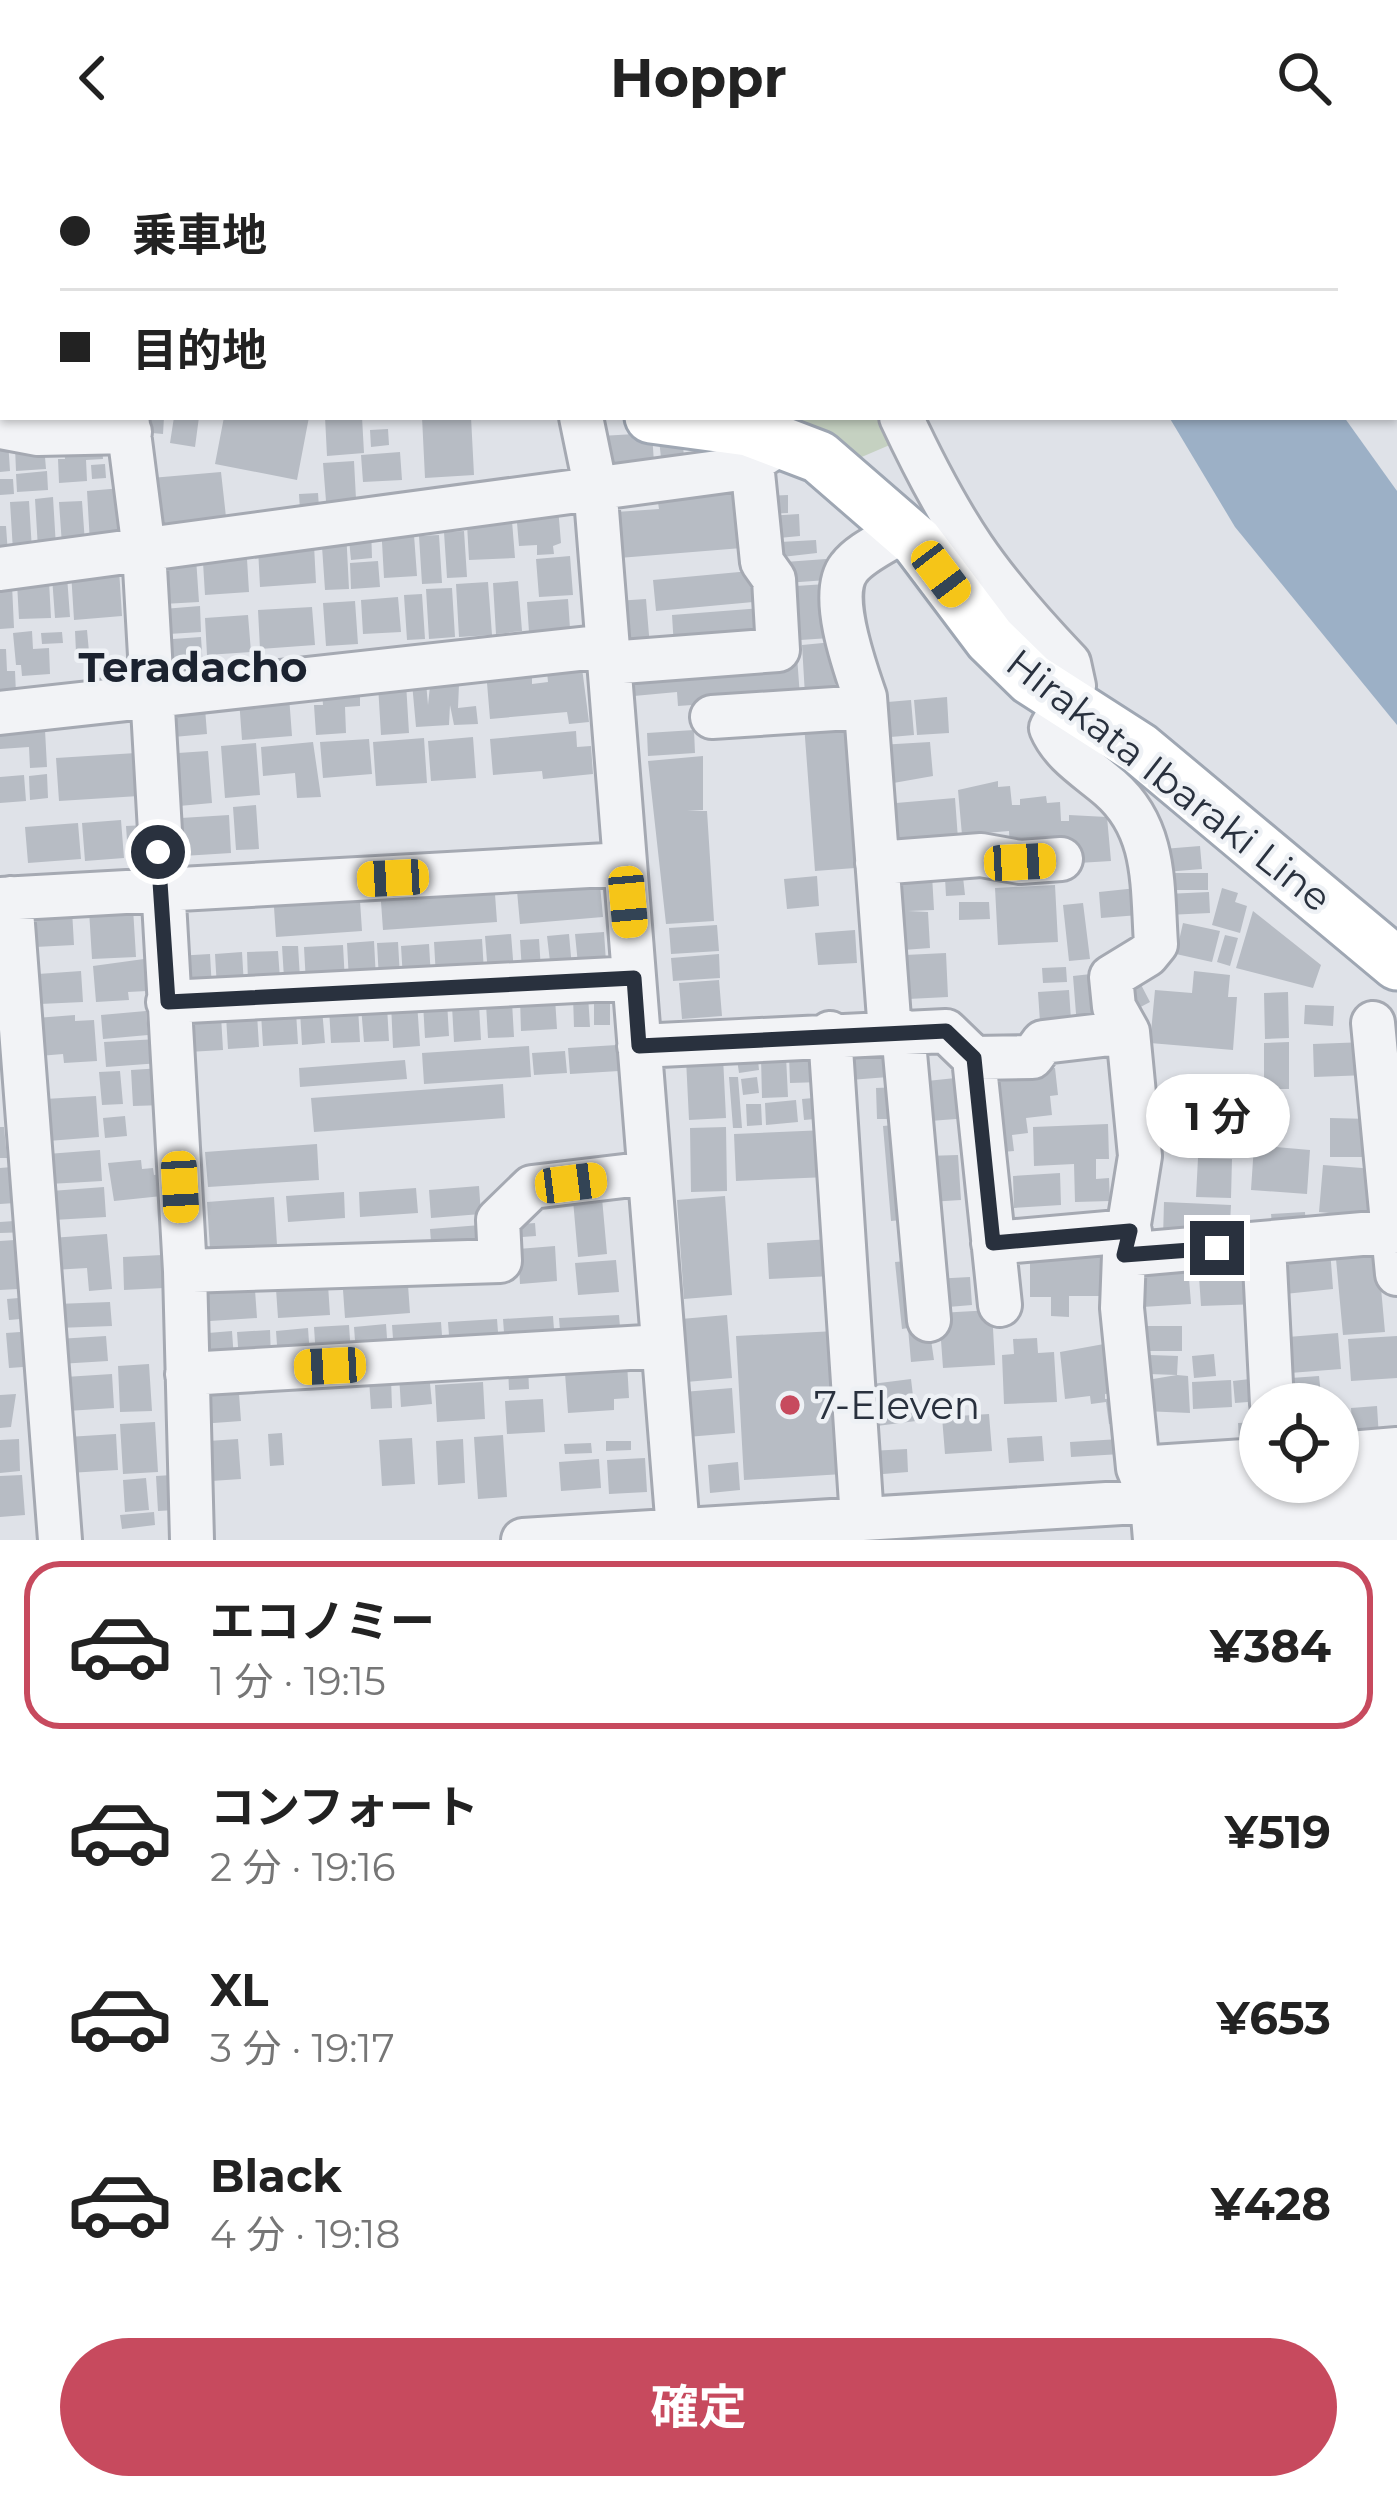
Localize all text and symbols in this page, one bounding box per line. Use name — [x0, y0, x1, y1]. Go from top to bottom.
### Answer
icon: back — [60, 45, 126, 111]
text: Hoppr — [610, 45, 787, 111]
icon: search — [1271, 45, 1337, 111]
text: 乗車地 — [132, 207, 267, 262]
text: 目的地 — [132, 322, 267, 377]
car — [905, 534, 977, 614]
street label: Hirakata Ibaraki Line — [997, 638, 1341, 922]
district label: Teradacho — [78, 641, 308, 693]
route start — [131, 825, 185, 879]
car — [983, 842, 1057, 882]
car — [356, 858, 430, 898]
car — [607, 865, 649, 939]
callout: 1 分 — [1145, 1074, 1289, 1158]
text: 1 分 — [1185, 1092, 1251, 1140]
car — [160, 1150, 200, 1224]
car — [533, 1161, 609, 1205]
route end — [1190, 1221, 1244, 1275]
car — [293, 1346, 367, 1386]
place label: 7-Eleven — [814, 1381, 980, 1429]
map controls — [1239, 1383, 1359, 1503]
button: locate — [1239, 1383, 1359, 1503]
marker: 7-Eleven — [777, 1392, 803, 1418]
icon: car — [66, 1591, 174, 1699]
text: エコノミー — [210, 1593, 435, 1648]
text: ¥384 — [1210, 1618, 1331, 1673]
text: 1 分 · 19:15 — [210, 1657, 386, 1705]
icon: car — [66, 1777, 174, 1885]
text: コンフォート — [210, 1779, 479, 1834]
text: ¥519 — [1225, 1804, 1331, 1859]
text: 2 分 · 19:16 — [210, 1843, 396, 1891]
text: XL — [210, 1962, 268, 2017]
icon: car — [66, 1963, 174, 2071]
text: ¥653 — [1217, 1990, 1331, 2045]
text: 3 分 · 19:17 — [210, 2024, 395, 2072]
text: Black — [210, 2148, 342, 2203]
icon: car — [66, 2149, 174, 2257]
text: ¥428 — [1211, 2176, 1331, 2231]
text: 4 分 · 19:18 — [210, 2210, 400, 2258]
button: 確定 — [60, 2338, 1337, 2476]

